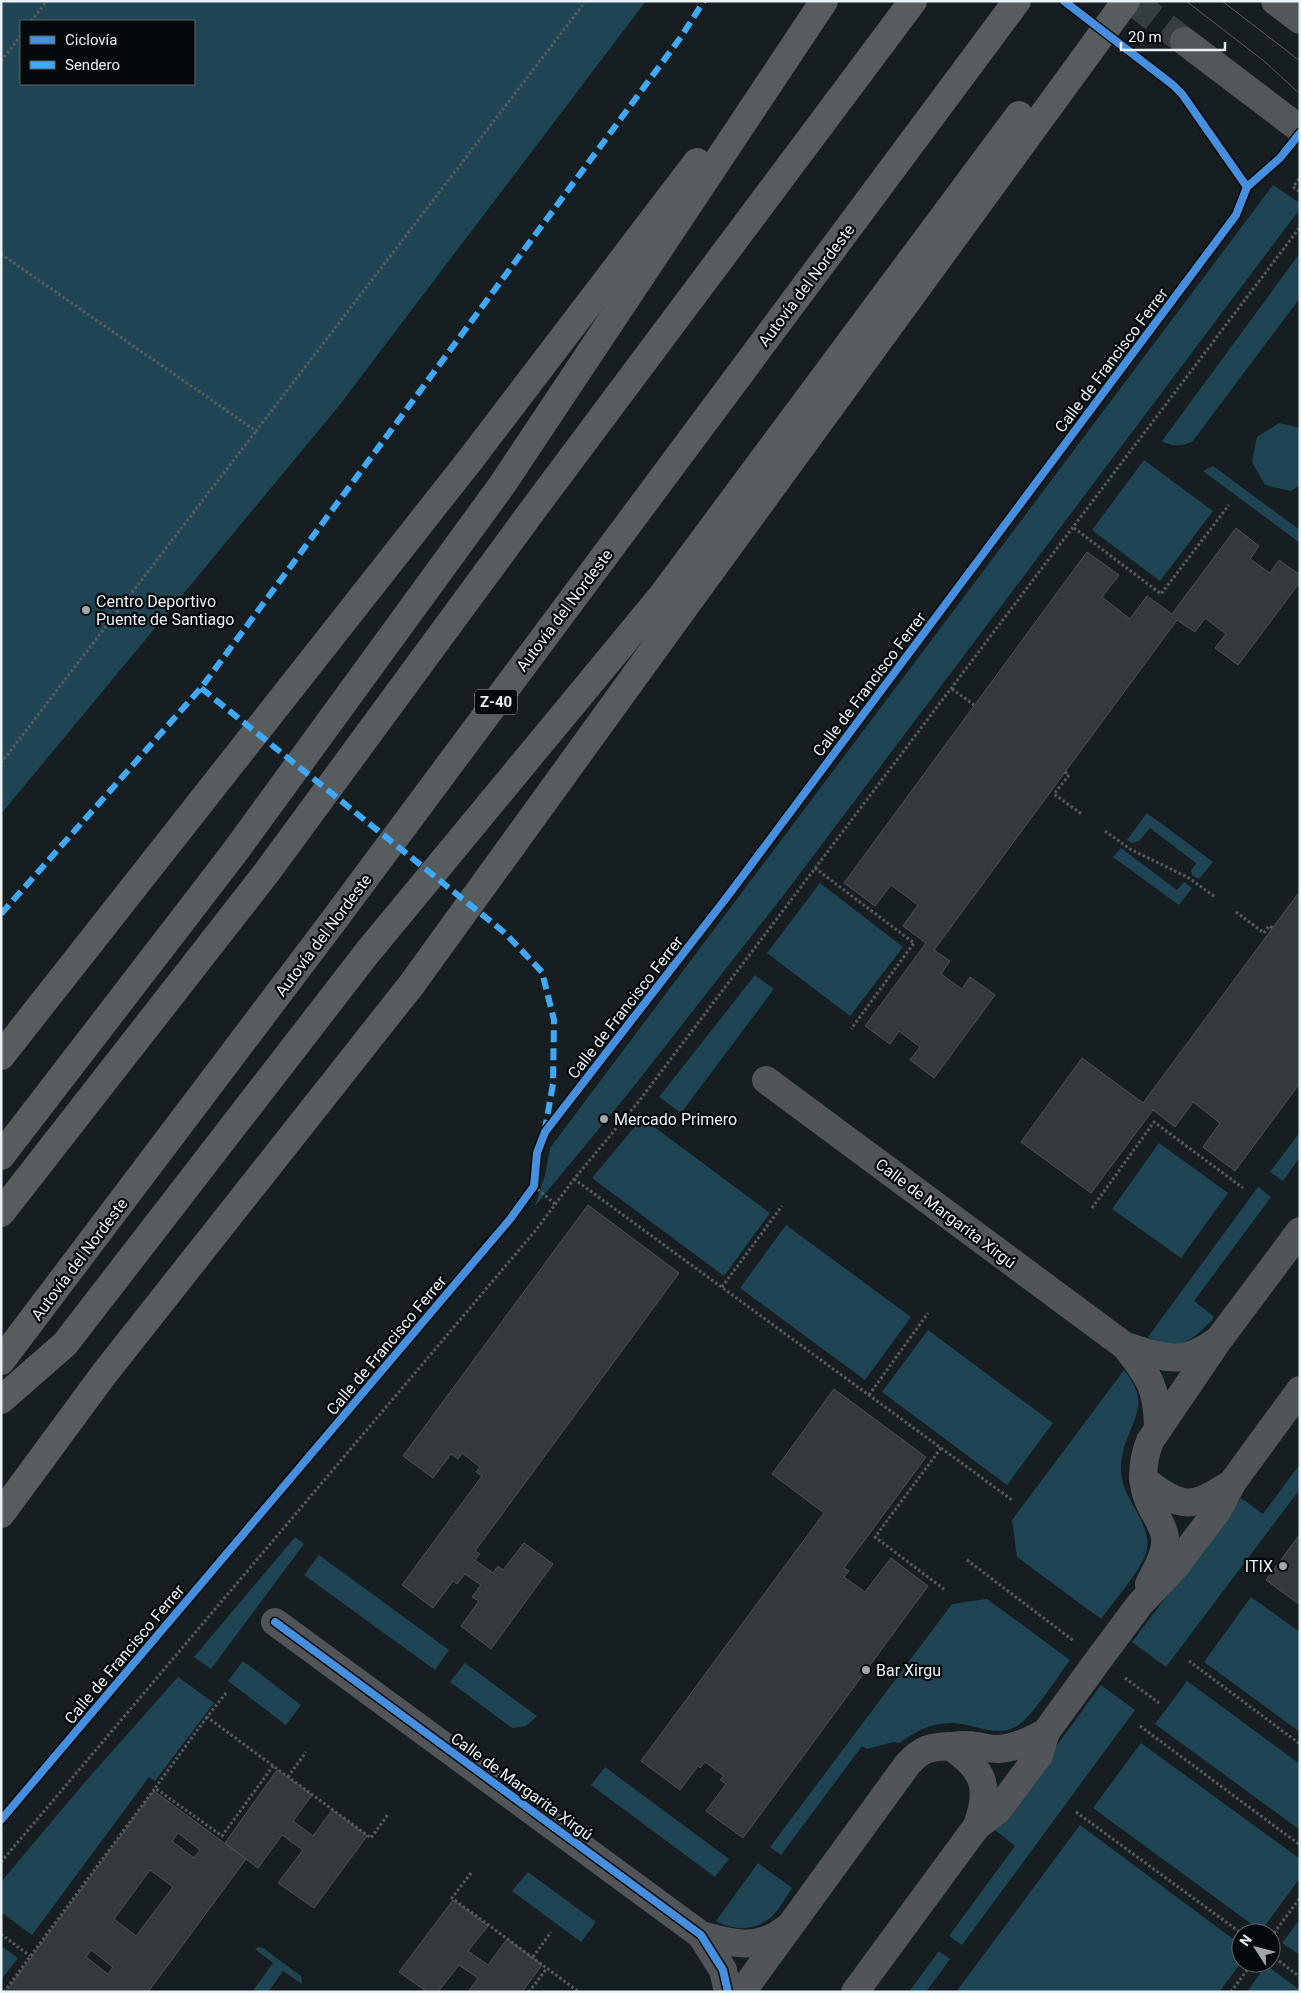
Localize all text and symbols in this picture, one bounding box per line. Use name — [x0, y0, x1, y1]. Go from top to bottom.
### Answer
legend — [20, 20, 195, 85]
scale bar — [1121, 20, 1225, 52]
text: 20 m — [1128, 28, 1162, 46]
text: Ciclovía — [65, 31, 118, 49]
text: Sendero — [65, 56, 120, 74]
street label: Autovía del Nordeste — [754, 220, 859, 350]
street label: Calle de Francisco Ferrer — [1051, 284, 1172, 436]
street label: Autovía del Nordeste — [512, 545, 617, 675]
place label: Centro Deportivo Puente de Santiago — [96, 592, 234, 629]
marker: Centro Deportivo Puente de Santiago — [80, 604, 92, 616]
street label: Calle de Francisco Ferrer — [809, 608, 930, 760]
road number: Z-40 — [475, 690, 517, 714]
street label: Autovía del Nordeste — [271, 870, 376, 1000]
street label: Calle de Francisco Ferrer — [564, 932, 687, 1082]
place label: Mercado Primero — [614, 1110, 737, 1129]
marker: Mercado Primero — [598, 1113, 610, 1125]
street label: Calle de Margarita Xirgú — [872, 1154, 1020, 1272]
street label: Autovía del Nordeste — [27, 1194, 132, 1324]
street label: Calle de Francisco Ferrer — [323, 1271, 451, 1419]
place label: ITIX — [1245, 1557, 1273, 1576]
marker: ITIX — [1277, 1560, 1289, 1572]
street label: Calle de Francisco Ferrer — [61, 1580, 189, 1728]
place label: Bar Xirgu — [876, 1661, 941, 1680]
marker: Bar Xirgu — [860, 1664, 872, 1676]
street label: Calle de Margarita Xirgú — [447, 1729, 596, 1844]
north arrow — [1231, 1923, 1281, 1973]
text: N — [1236, 1932, 1255, 1949]

